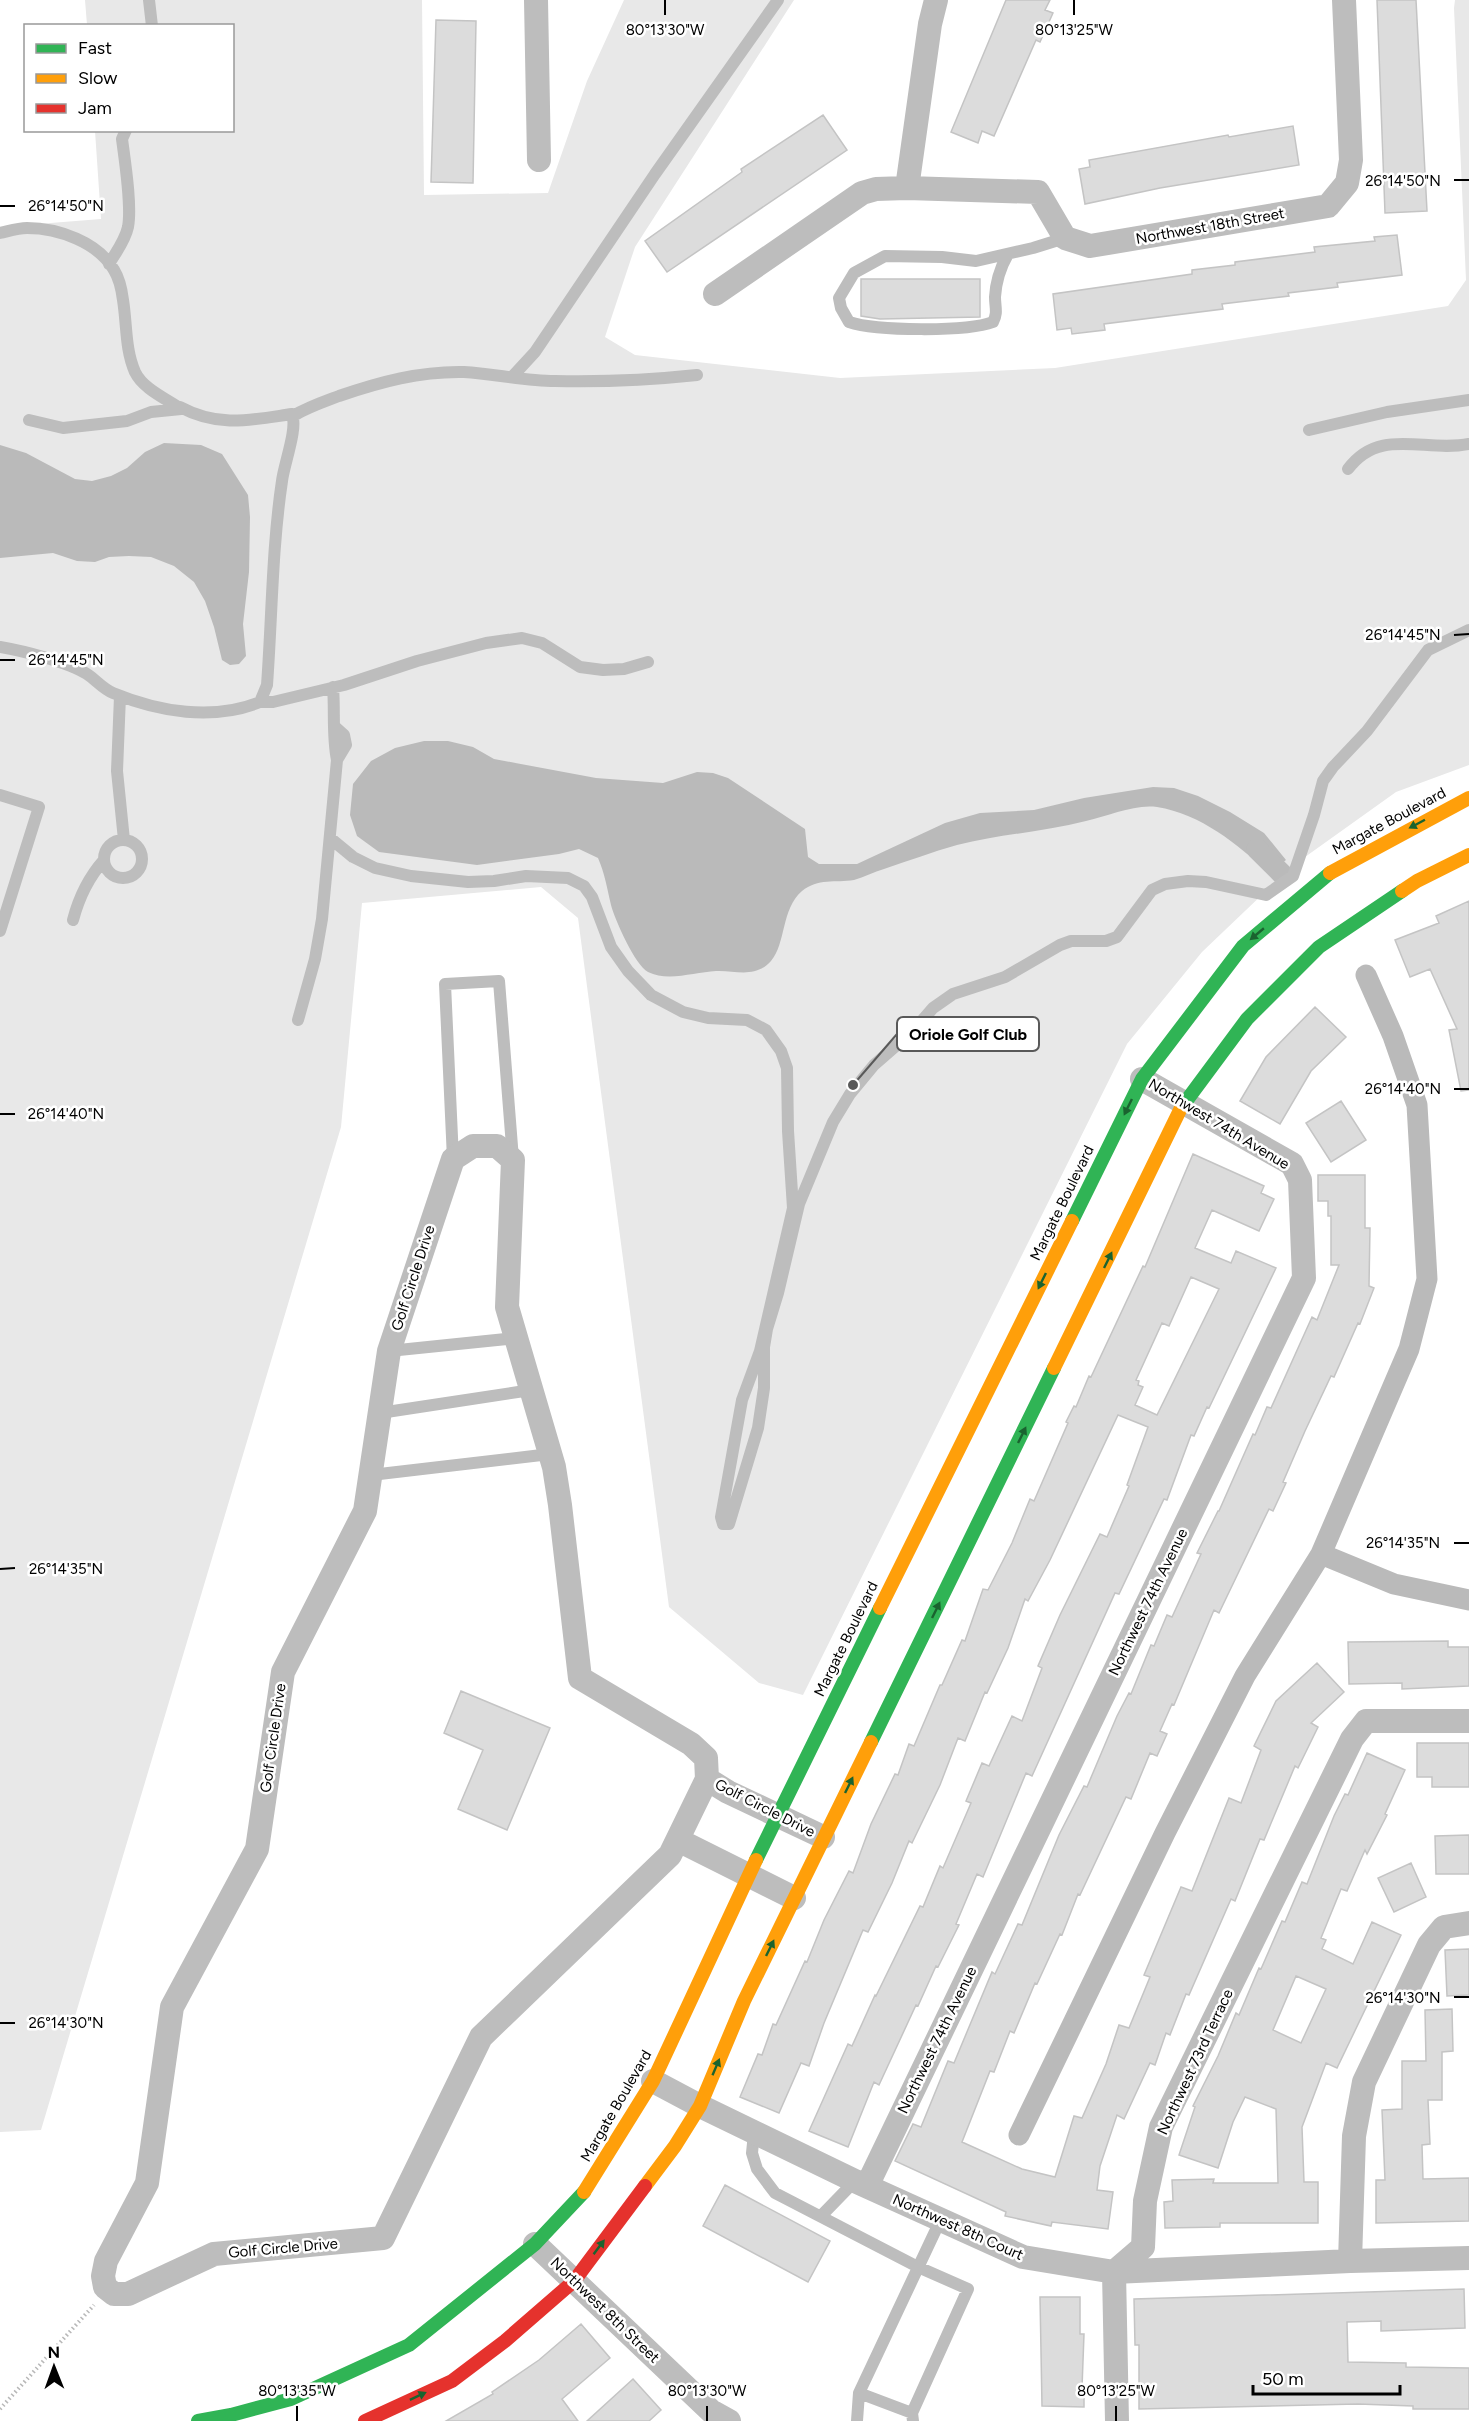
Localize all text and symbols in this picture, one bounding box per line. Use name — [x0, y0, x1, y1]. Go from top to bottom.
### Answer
text: 80°13'30"W — [626, 21, 705, 39]
text: 80°13'25"W — [1035, 21, 1114, 39]
legend — [24, 24, 234, 132]
text: Fast — [78, 37, 112, 59]
text: Slow — [78, 67, 117, 89]
text: Jam — [78, 97, 112, 119]
text: 26°14'50"N — [1365, 172, 1441, 190]
text: 26°14'50"N — [28, 197, 104, 215]
street label: Northwest 18th Street — [1134, 204, 1286, 248]
text: 26°14'45"N — [1365, 626, 1441, 644]
text: 26°14'45"N — [28, 651, 104, 669]
street label: Margate Boulevard — [1329, 783, 1449, 859]
one-way arrow — [1408, 819, 1425, 829]
one-way arrow — [1250, 927, 1265, 940]
callout: Oriole Golf Club — [897, 1017, 1039, 1051]
text: Oriole Golf Club — [909, 1025, 1028, 1044]
street label: Northwest 74th Avenue — [1145, 1075, 1293, 1173]
text: 26°14'40"N — [1365, 1080, 1441, 1098]
one-way arrow — [1124, 1098, 1133, 1115]
text: 26°14'40"N — [28, 1105, 104, 1123]
street label: Margate Boulevard — [1026, 1142, 1098, 1264]
street label: Golf Circle Drive — [387, 1223, 439, 1333]
one-way arrow — [1103, 1252, 1113, 1269]
one-way arrow — [1037, 1273, 1046, 1290]
one-way arrow — [1017, 1427, 1027, 1444]
street label: Northwest 74th Avenue — [1105, 1526, 1191, 1678]
text: 26°14'35"N — [1366, 1534, 1440, 1552]
text: 26°14'35"N — [29, 1560, 103, 1578]
street label: Margate Boulevard — [810, 1578, 882, 1700]
one-way arrow — [930, 1601, 940, 1619]
street label: Golf Circle Drive — [256, 1682, 290, 1794]
street label: Golf Circle Drive — [712, 1775, 818, 1841]
one-way arrow — [845, 1776, 854, 1793]
one-way arrow — [765, 1939, 774, 1956]
street label: Northwest 74th Avenue — [894, 1964, 980, 2116]
street label: Northwest 73rd Terrace — [1153, 1986, 1237, 2138]
text: 26°14'30"N — [1365, 1989, 1441, 2007]
text: 26°14'30"N — [28, 2014, 104, 2032]
street label: Margate Boulevard — [577, 2047, 655, 2165]
one-way arrow — [712, 2058, 721, 2076]
street label: Northwest 8th Court — [890, 2190, 1026, 2264]
street label: Golf Circle Drive — [227, 2234, 339, 2262]
one-way arrow — [593, 2240, 605, 2256]
street label: Northwest 8th Street — [547, 2253, 663, 2367]
north arrow — [24, 2337, 84, 2397]
text: N — [47, 2343, 60, 2362]
scale bar — [1253, 2358, 1400, 2396]
text: 50 m — [1262, 2368, 1304, 2390]
text: 80°13'35"W — [258, 2382, 336, 2400]
text: 80°13'30"W — [668, 2382, 747, 2400]
text: 80°13'25"W — [1077, 2382, 1156, 2400]
one-way arrow — [410, 2392, 427, 2401]

